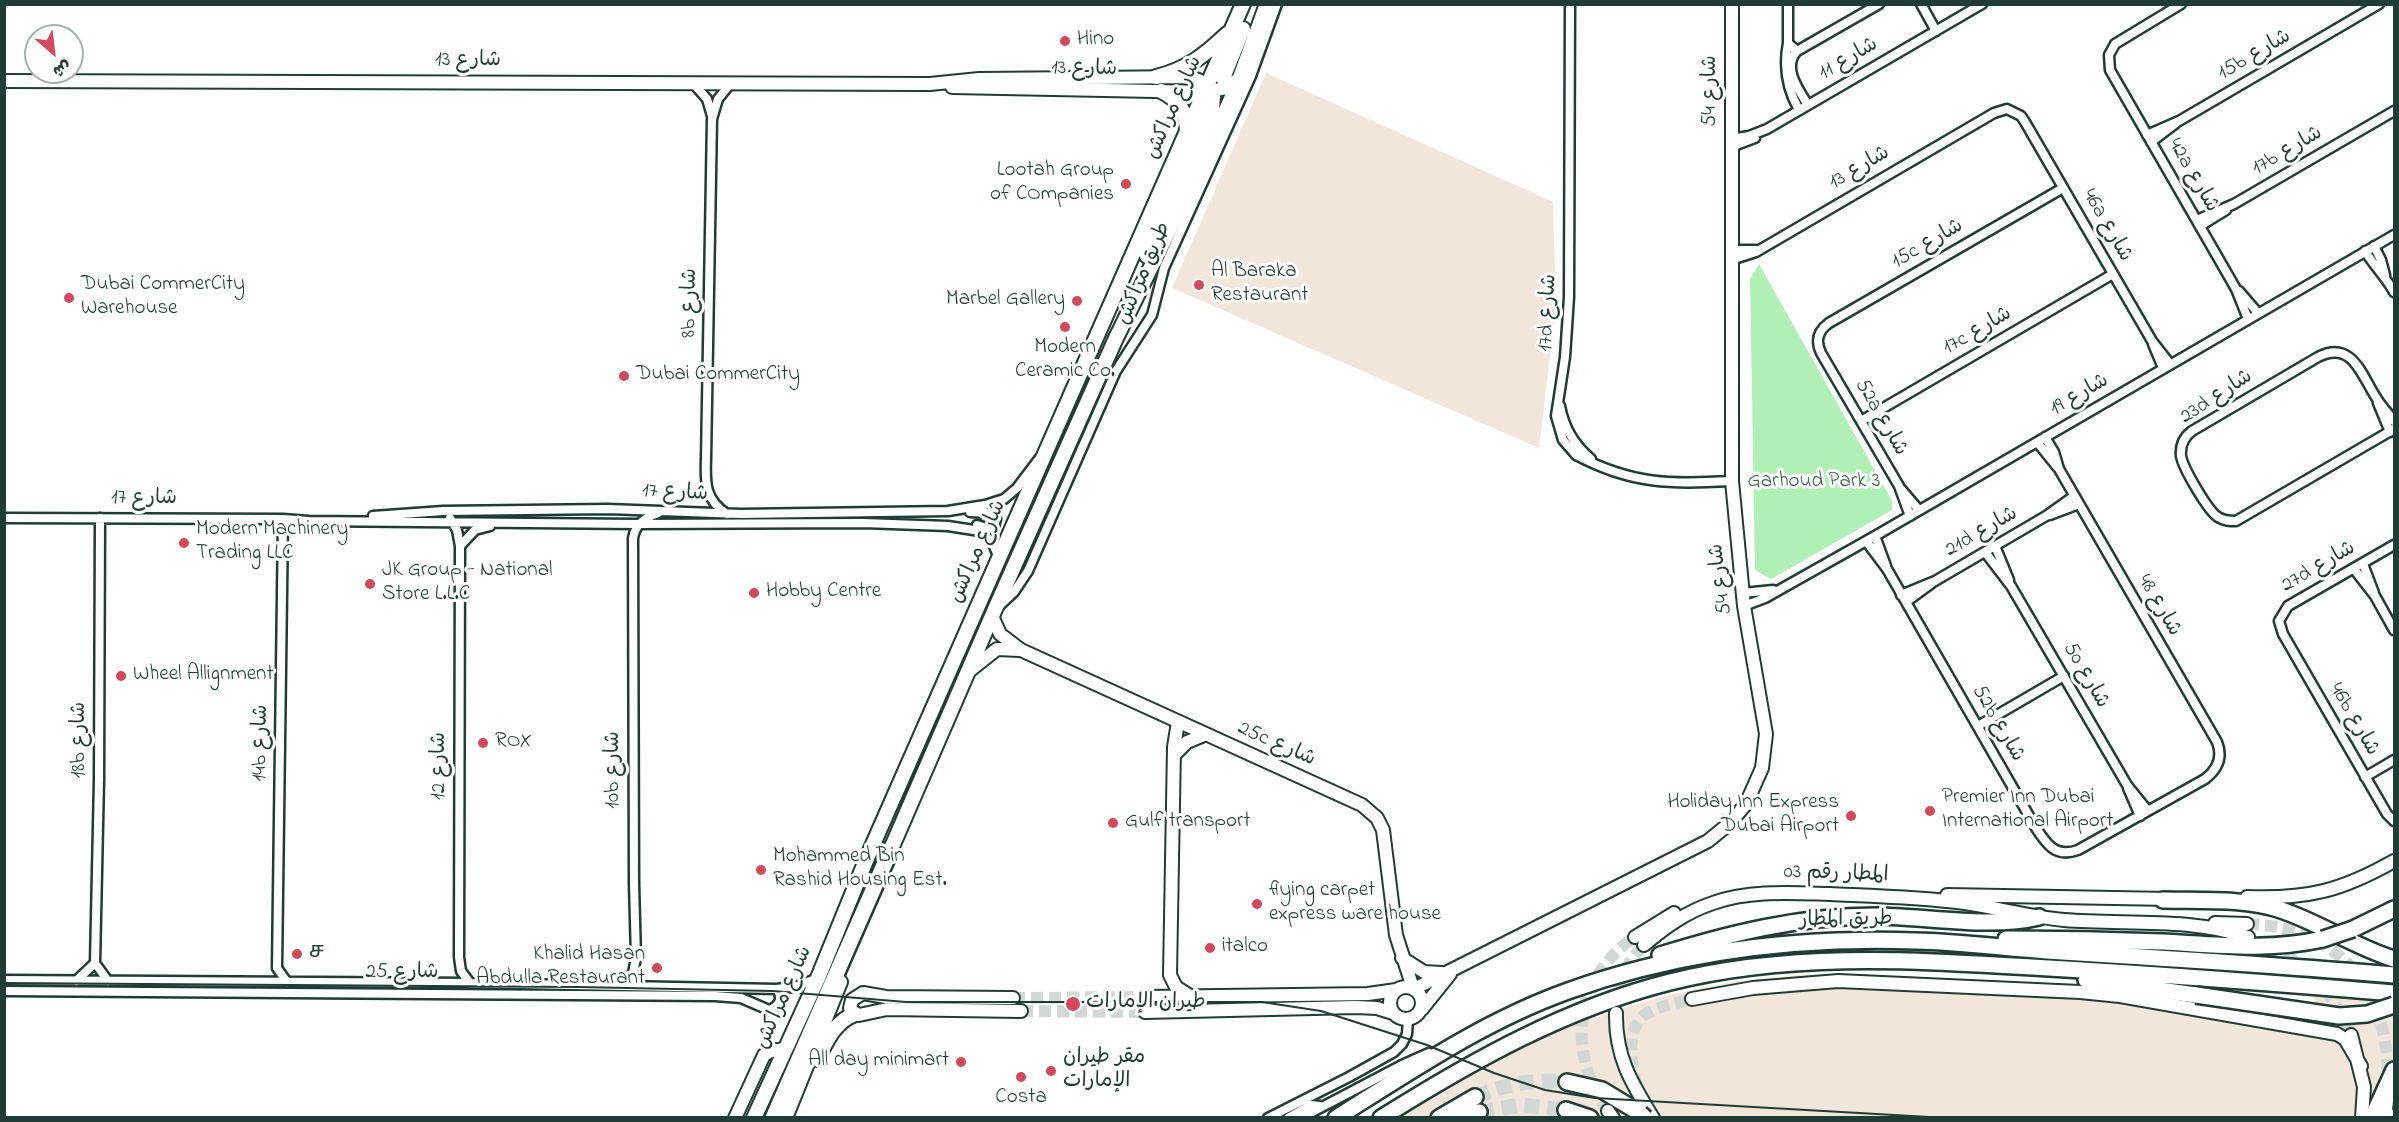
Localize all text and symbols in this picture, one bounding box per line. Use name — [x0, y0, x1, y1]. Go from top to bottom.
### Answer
north arrow — [24, 24, 84, 84]
street label: 15b شارع — [2214, 25, 2296, 87]
place label: Hino — [1077, 28, 1114, 54]
street label: شارع 11 — [1815, 33, 1883, 87]
marker: Hino — [1058, 34, 1072, 48]
street label: شارع 13 — [435, 49, 501, 75]
text: ش — [48, 53, 75, 83]
street label: شارع مراكش — [1141, 53, 1209, 163]
street label: شارع 54 — [1699, 55, 1725, 127]
street label: شارع 13 — [1051, 57, 1117, 83]
street label: 17b شارع — [2248, 122, 2328, 182]
street label: 42a شارع — [2161, 135, 2223, 217]
street label: شارع 13 — [1825, 142, 1895, 196]
place label: Lootah Group of COmpanies — [990, 159, 1114, 209]
marker: Lootah Group of COmpanies — [1119, 177, 1133, 191]
street label: 46a شارع — [2075, 185, 2137, 267]
street label: 15c شارع — [1888, 214, 1968, 276]
street label: طريق مراكش — [1112, 219, 1178, 329]
place label: Al Baraka Restaurant — [1211, 260, 1308, 310]
street label: 8b شارع — [678, 268, 704, 338]
place label: Dubai CommerCity Warehouse — [81, 273, 245, 323]
street label: 17d شارع — [1534, 273, 1564, 353]
marker: Al Baraka Restaurant — [1192, 278, 1206, 292]
place label: Marbel Gallery — [946, 288, 1065, 314]
marker: Dubai CommerCity Warehouse — [62, 291, 76, 305]
marker: Marbel Gallery — [1070, 294, 1084, 308]
street label: 17c شارع — [1939, 302, 2017, 362]
marker: Modern Ceramic Co. — [1058, 320, 1072, 334]
place label: Modern Ceramic Co. — [1015, 336, 1115, 386]
place label: Dubai CommerCity — [636, 363, 800, 389]
street label: 23d شارع — [2176, 365, 2258, 431]
marker: Dubai CommerCity — [617, 369, 631, 383]
street label: شارع 19 — [2046, 369, 2114, 423]
street label: 52a شارع — [1848, 375, 1912, 461]
park label: Garhoud Park 3 — [1748, 470, 1880, 496]
street label: شارع 17 — [641, 480, 709, 508]
street label: شارع 17 — [111, 487, 177, 513]
street label: شارع مراكش — [945, 497, 1013, 607]
street label: 21d شارع — [1941, 502, 2023, 564]
place label: Modern Machinery Trading LLC — [196, 518, 348, 568]
marker: Modern Machinery Trading LLC — [177, 536, 191, 550]
street label: 27d شارع — [2277, 537, 2361, 599]
street label: شارع 54 — [1705, 542, 1739, 616]
place label: JK Group - National Store L.L.C — [382, 559, 553, 609]
street label: شارع 48 — [2130, 571, 2186, 641]
marker: JK Group - National Store L.L.C — [363, 577, 377, 591]
place label: Hobby Centre — [766, 580, 881, 606]
marker: Hobby Centre — [747, 586, 761, 600]
street label: شارع 50 — [2056, 639, 2114, 713]
place label: Wheel Allignment — [133, 663, 274, 689]
marker: Wheel Allignment — [114, 669, 128, 683]
street label: 46b شارع — [2322, 679, 2384, 761]
street label: 52b شارع — [1965, 681, 2029, 767]
street label: 18b شارع — [68, 702, 94, 778]
street label: 14b شارع — [249, 704, 275, 782]
street label: 25c شارع — [1233, 717, 1319, 773]
place label: ROX — [495, 730, 532, 756]
street label: 10b شارع — [602, 731, 628, 809]
street label: شارع 12 — [428, 732, 454, 800]
marker: ROX — [476, 736, 490, 750]
place label: Premier Inn Dubai International Airport — [1942, 786, 2113, 836]
place label: Holiday Inn Express Dubai Airport — [1667, 791, 1839, 841]
marker: Premier Inn Dubai International Airport — [1923, 804, 1937, 818]
marker: Holiday Inn Express Dubai Airport — [1844, 809, 1858, 823]
place label: Gulf transport — [1125, 810, 1250, 836]
marker: Gulf transport — [1106, 816, 1120, 830]
place label: Mohammed Bin Rashid Housing Est. — [773, 845, 947, 895]
street label: المطار رقم 03 — [1783, 861, 1889, 889]
marker: Mohammed Bin Rashid Housing Est. — [754, 863, 768, 877]
place label: flying carpet express ware house — [1269, 879, 1441, 929]
marker: flying carpet express ware house — [1250, 897, 1264, 911]
street label: طريق المطار — [1799, 908, 1893, 934]
place label: italco — [1222, 935, 1268, 961]
place label: ச — [309, 941, 324, 967]
marker: italco — [1203, 941, 1217, 955]
place label: Khalid Hasan Abdulla Restaurant — [476, 943, 645, 993]
street label: شارع مراكش — [751, 943, 819, 1053]
marker: ச — [290, 947, 304, 961]
street label: شارع 25 — [365, 961, 439, 987]
marker: Khalid Hasan Abdulla Restaurant — [650, 961, 664, 975]
place label: طيران الإمارات — [1086, 991, 1206, 1017]
marker: طيران الإمارات — [1064, 995, 1082, 1013]
place label: مقر طيران الإمارات — [1063, 1046, 1145, 1096]
place label: All day minimart — [808, 1049, 949, 1075]
marker: All day minimart — [954, 1055, 968, 1069]
marker: مقر طيران الإمارات — [1044, 1064, 1058, 1078]
marker: Costa — [1014, 1070, 1028, 1084]
place label: Costa — [995, 1086, 1047, 1112]

